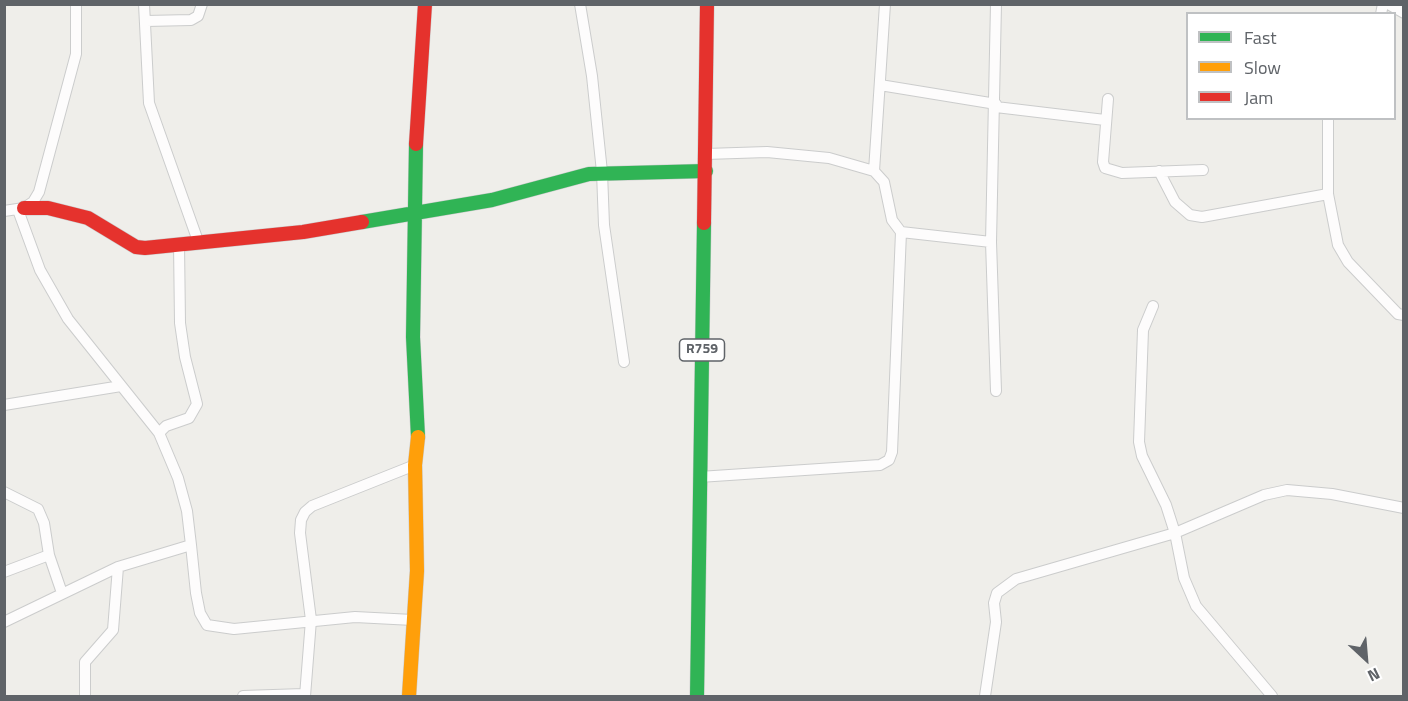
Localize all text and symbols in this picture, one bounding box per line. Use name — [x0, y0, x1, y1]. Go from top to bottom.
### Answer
legend — [1186, 12, 1396, 120]
text: Fast — [1244, 24, 1277, 51]
text: Slow — [1244, 54, 1281, 81]
text: Jam — [1244, 84, 1273, 111]
road number: R759 — [680, 339, 724, 361]
north arrow — [1336, 629, 1396, 689]
text: N — [1364, 662, 1384, 688]

